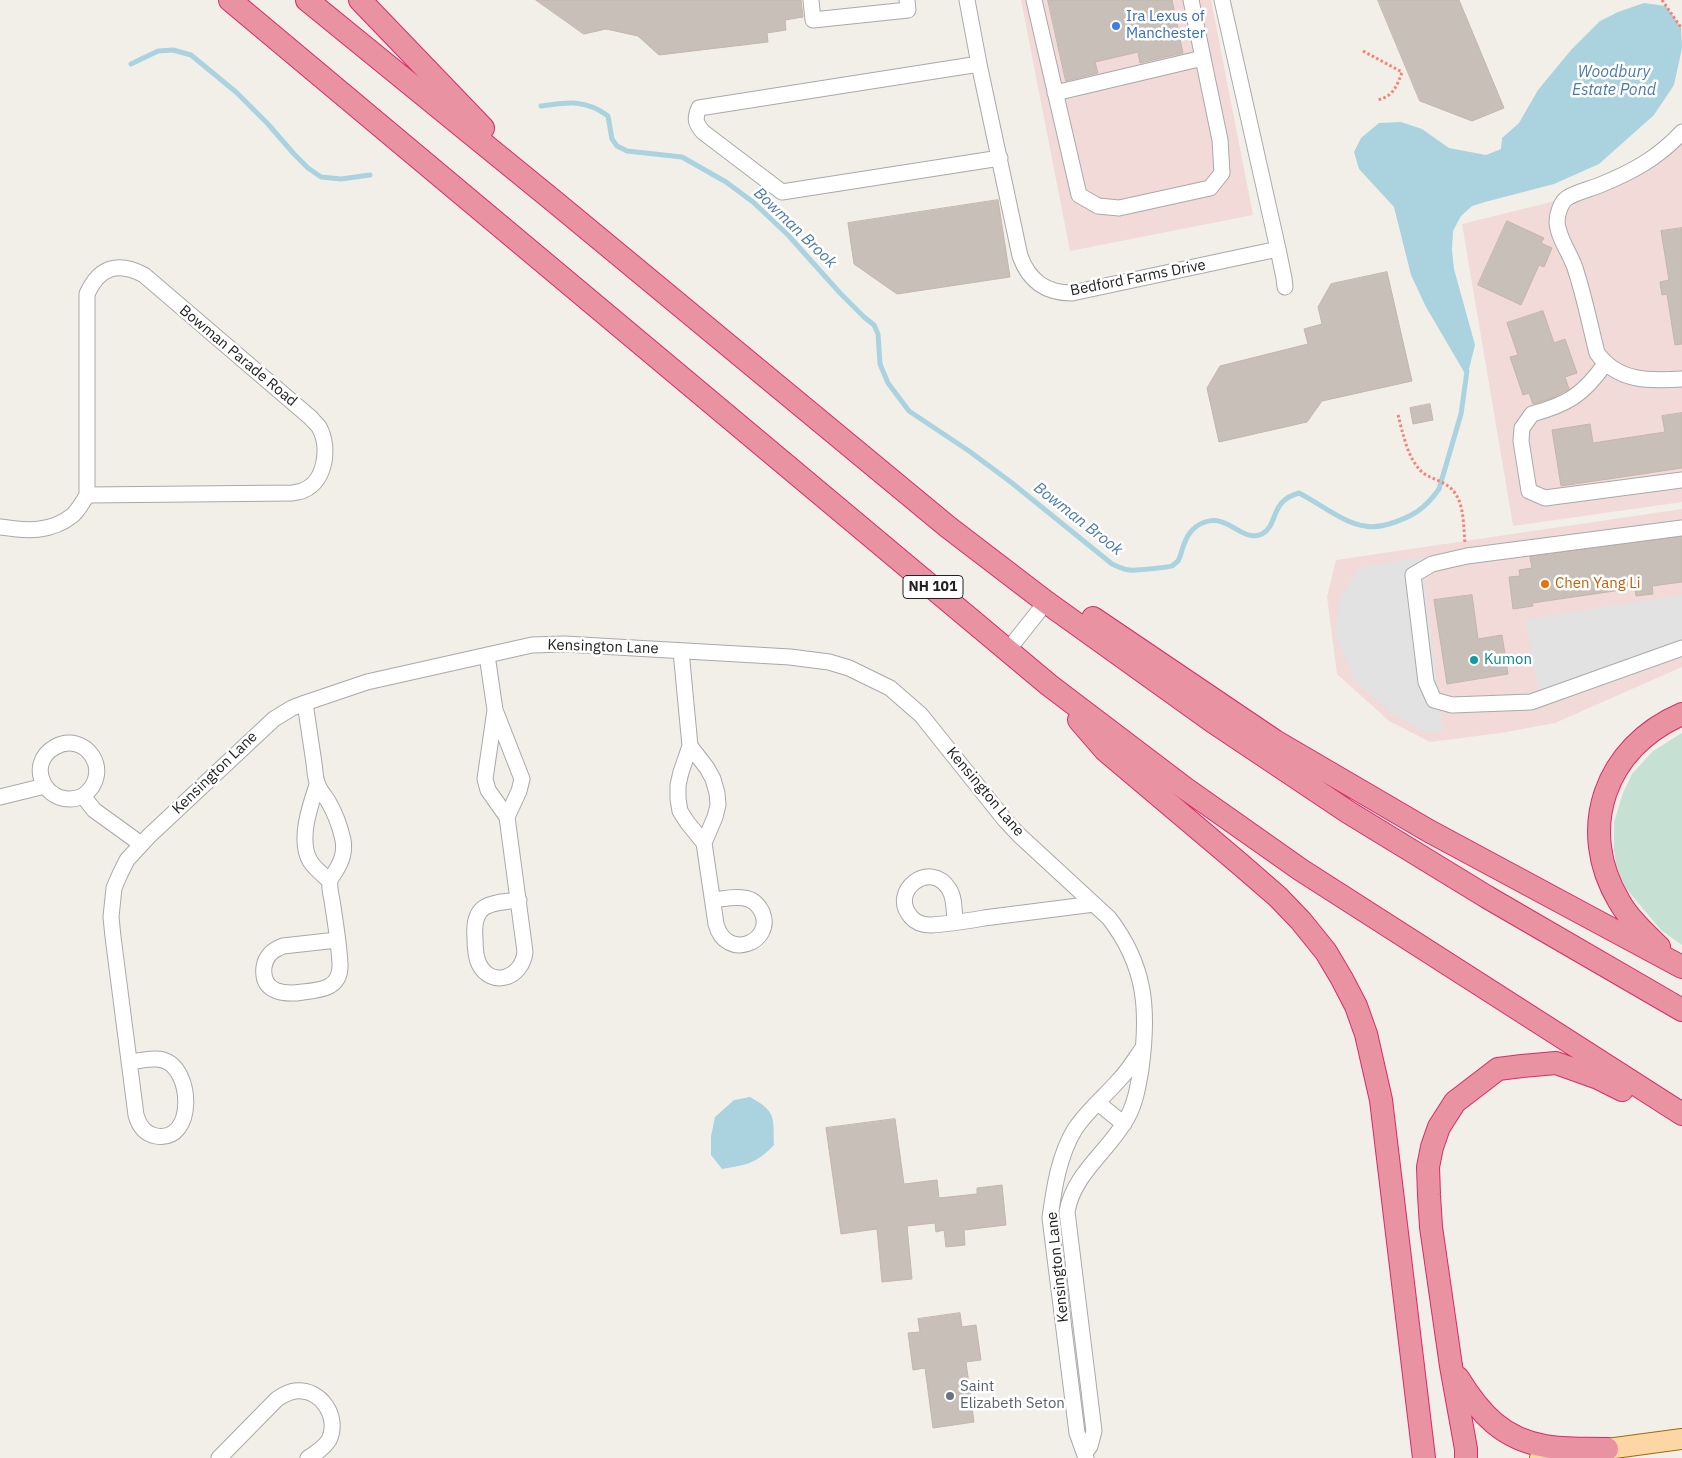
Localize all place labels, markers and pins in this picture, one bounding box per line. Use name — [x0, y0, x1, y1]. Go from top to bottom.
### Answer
place label: Ira Lexus of Manchester — [1126, 8, 1205, 43]
marker: Ira Lexus of Manchester — [1110, 20, 1122, 32]
place label: Chen Yang Li — [1555, 575, 1641, 593]
marker: Chen Yang Li — [1539, 578, 1551, 590]
place label: Kumon — [1484, 651, 1532, 669]
marker: Kumon — [1468, 654, 1480, 666]
place label: Saint Elizabeth Seton — [960, 1378, 1065, 1413]
marker: Saint Elizabeth Seton — [944, 1390, 956, 1402]

